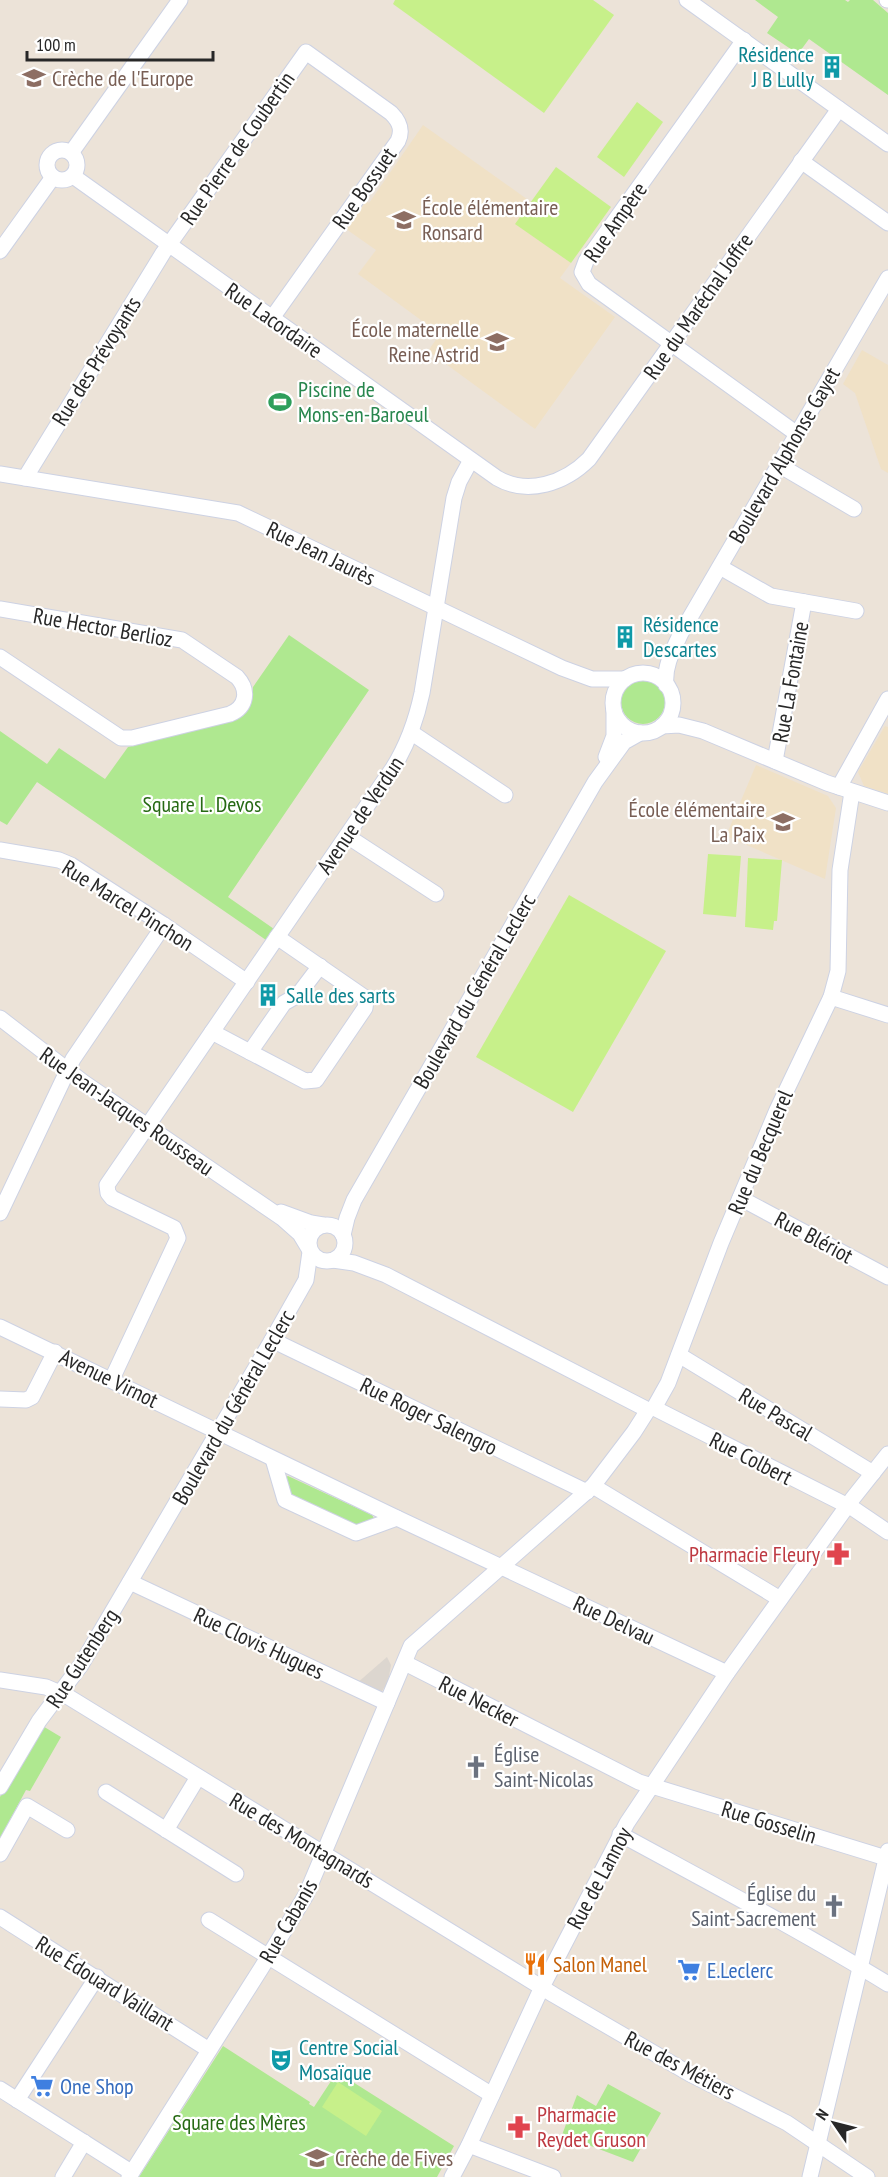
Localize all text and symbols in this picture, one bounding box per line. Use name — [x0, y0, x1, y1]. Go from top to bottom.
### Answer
scale bar — [27, 24, 213, 62]
text: 100 m — [36, 33, 76, 56]
place label: Résidence J B Lully — [738, 40, 815, 93]
building icon: Résidence J B Lully — [819, 54, 845, 80]
place label: Crèche de l'Europe — [52, 64, 194, 92]
school or university icon: Crèche de l'Europe — [21, 65, 47, 91]
street label: Rue Pierre de Coubertin — [174, 66, 300, 230]
street label: Rue Bossuet — [326, 142, 402, 234]
street label: Rue Ampère — [577, 176, 653, 268]
place label: École élémentaire Ronsard — [422, 193, 558, 246]
school or university icon: École élémentaire Ronsard — [391, 207, 417, 233]
street label: Rue du Maréchal Joffre — [637, 227, 759, 385]
street label: Rue Lacordaire — [220, 276, 328, 364]
street label: Rue des Prévoyants — [45, 291, 147, 431]
place label: École maternelle Reine Astrid — [352, 315, 479, 368]
school or university icon: École maternelle Reine Astrid — [484, 329, 510, 355]
street label: Boulevard Alphonse Gayet — [722, 362, 846, 548]
place label: Piscine de Mons-en-Baroeul — [298, 375, 429, 428]
sports icon: Piscine de Mons-en-Baroeul — [267, 389, 293, 415]
street label: Rue Jean Jaurès — [262, 515, 380, 591]
street label: Rue Hector Berlioz — [31, 601, 175, 653]
place label: Résidence Descartes — [643, 610, 719, 663]
street label: Rue La Fontaine — [766, 619, 814, 745]
building icon: Résidence Descartes — [612, 624, 638, 650]
street label: Avenue de Verdun — [310, 751, 410, 879]
park label: Square L. Devos — [142, 790, 262, 818]
place label: École élémentaire La Paix — [629, 795, 765, 848]
school or university icon: École élémentaire La Paix — [770, 809, 796, 835]
street label: Rue Marcel Pinchon — [57, 853, 199, 957]
street label: Boulevard du Général Leclerc — [407, 888, 541, 1094]
place label: Salle des sarts — [286, 981, 395, 1009]
building icon: Salle des sarts — [255, 982, 281, 1008]
street label: Rue Jean-Jacques Rousseau — [35, 1040, 219, 1182]
street label: Rue du Becquerel — [721, 1085, 799, 1219]
street label: Rue Blériot — [770, 1205, 858, 1269]
street label: Boulevard du Général Leclerc — [166, 1304, 300, 1510]
street label: Avenue Virnot — [55, 1342, 163, 1414]
street label: Rue Roger Salengro — [356, 1371, 502, 1461]
street label: Rue Pascal — [734, 1381, 819, 1447]
street label: Rue Colbert — [705, 1425, 797, 1491]
place label: Pharmacie Fleury — [689, 1540, 821, 1568]
pharmacy icon: Pharmacie Fleury — [825, 1541, 851, 1567]
street label: Rue Delvau — [569, 1589, 659, 1651]
street label: Rue Clovis Hugues — [189, 1601, 329, 1685]
street label: Rue Gutenberg — [39, 1603, 125, 1713]
street label: Rue Necker — [434, 1669, 524, 1733]
place label: Église Saint-Nicolas — [494, 1740, 594, 1793]
church icon: Église Saint-Nicolas — [463, 1754, 489, 1780]
street label: Rue des Montagnards — [225, 1786, 379, 1894]
street label: Rue Gosselin — [718, 1794, 820, 1850]
street label: Rue de Lannoy — [560, 1822, 638, 1934]
street label: Rue Cabanis — [253, 1874, 323, 1968]
place label: Église du Saint-Sacrement — [691, 1879, 816, 1932]
church icon: Église du Saint-Sacrement — [821, 1893, 847, 1919]
street label: Rue Édouard Vaillant — [31, 1929, 179, 2037]
place label: Salon Manel — [553, 1950, 648, 1978]
restaurant icon: Salon Manel — [522, 1951, 548, 1977]
place label: E.Leclerc — [707, 1956, 773, 1984]
supermarket icon: E.Leclerc — [676, 1957, 702, 1983]
street label: Rue des Métiers — [620, 2024, 740, 2106]
place label: Centre Social Mosaïque — [299, 2033, 399, 2086]
theatre icon: Centre Social Mosaïque — [268, 2047, 294, 2073]
place label: One Shop — [60, 2072, 134, 2100]
supermarket icon: One Shop — [29, 2073, 55, 2099]
north arrow — [804, 2093, 864, 2153]
place label: Pharmacie Reydet Gruson — [537, 2100, 646, 2153]
text: N — [811, 2105, 832, 2124]
park label: Square des Mères — [172, 2108, 306, 2136]
pharmacy icon: Pharmacie Reydet Gruson — [506, 2114, 532, 2140]
place label: Crèche de Fives — [335, 2144, 453, 2172]
school or university icon: Crèche de Fives — [304, 2145, 330, 2171]

